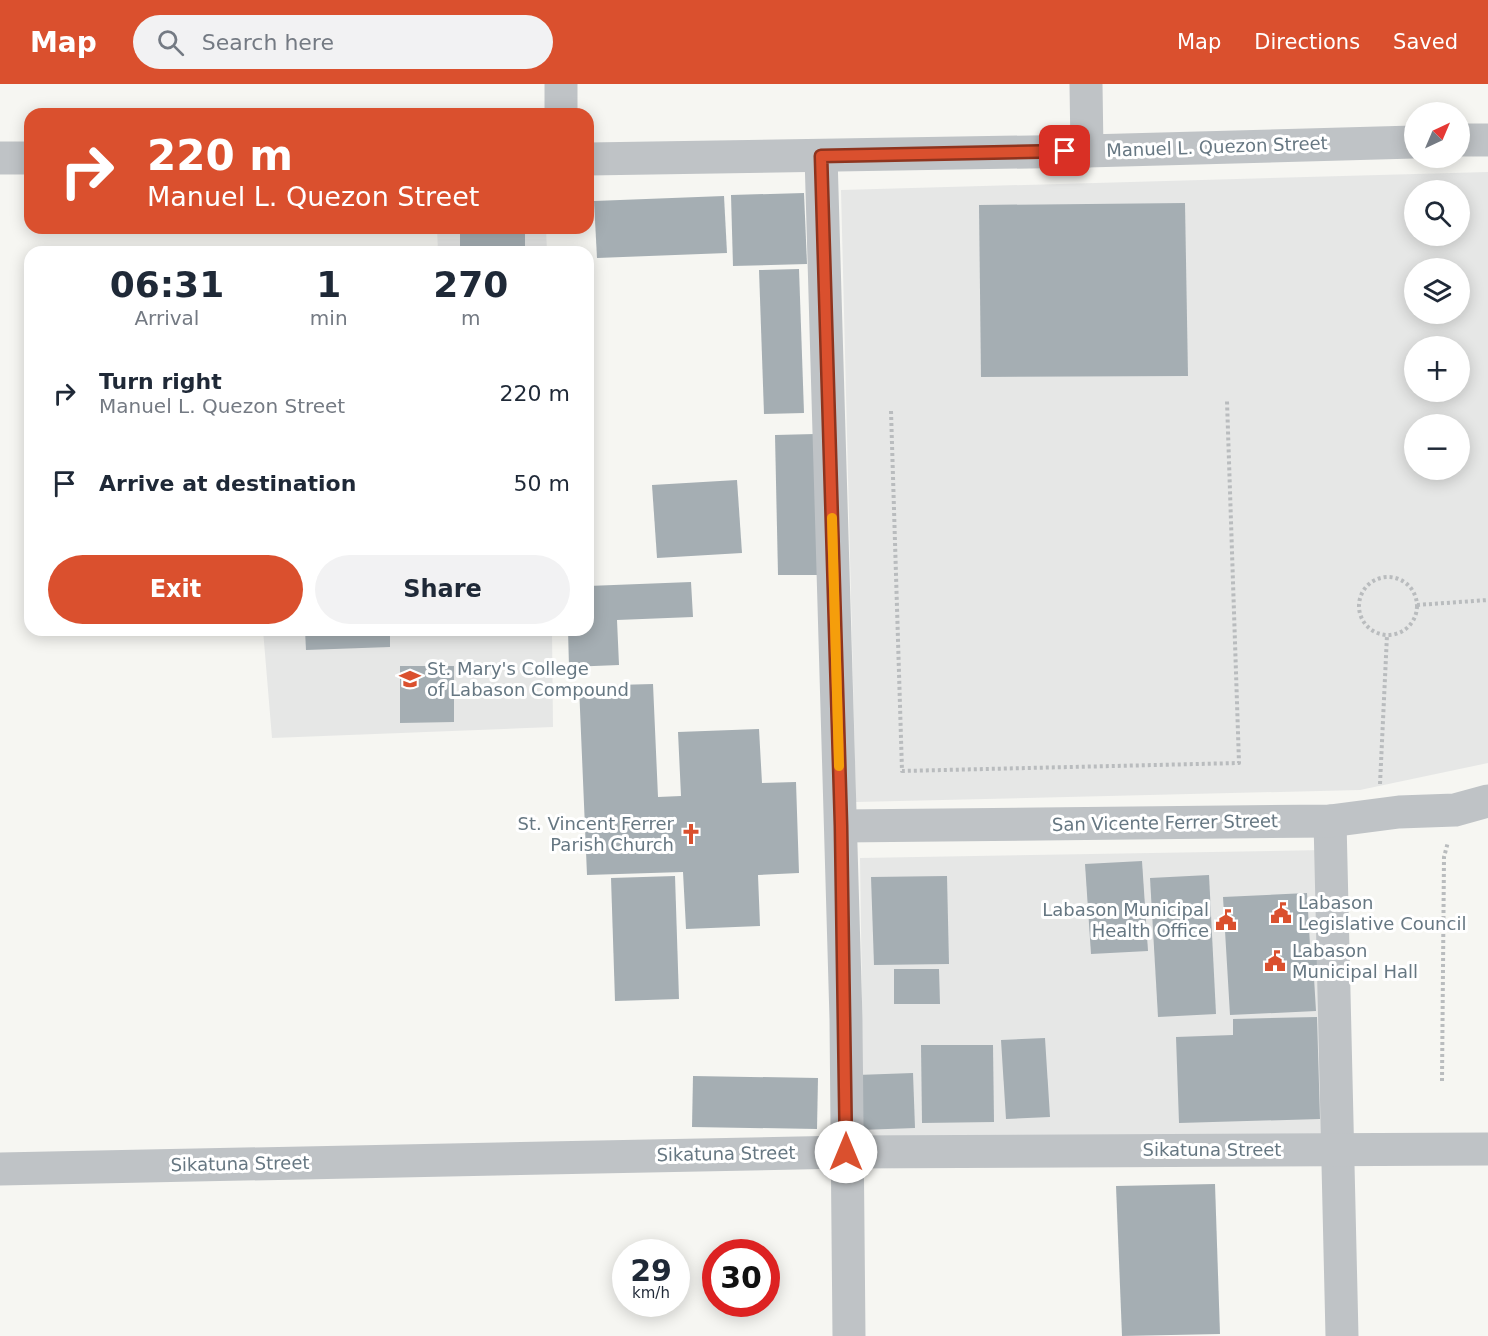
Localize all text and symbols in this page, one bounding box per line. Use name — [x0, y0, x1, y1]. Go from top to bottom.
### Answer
search box — [133, 15, 553, 69]
text: Map — [30, 26, 97, 59]
icon: search — [154, 26, 187, 59]
text: Search here — [202, 30, 334, 55]
text: Map — [1177, 30, 1221, 54]
text: Directions — [1254, 30, 1360, 54]
text: Saved — [1393, 30, 1458, 54]
north arrow — [1404, 102, 1470, 168]
map controls — [1404, 102, 1470, 480]
pin — [1039, 125, 1090, 176]
text: 220 m — [147, 131, 293, 180]
icon: right — [48, 132, 126, 210]
street label: Manuel L. Quezon Street — [1106, 132, 1328, 161]
icon: arrive — [1048, 134, 1081, 167]
button: search — [1404, 180, 1470, 246]
text: Manuel L. Quezon Street — [147, 181, 479, 212]
button: layers — [1404, 258, 1470, 324]
text: 06:31 — [110, 264, 224, 305]
text: 1 — [316, 264, 341, 305]
text: 270 — [433, 264, 508, 305]
text: Arrival — [134, 306, 199, 330]
text: min — [310, 306, 348, 330]
text: m — [461, 306, 481, 330]
button: + — [1404, 336, 1470, 402]
text: Turn right — [99, 369, 222, 394]
icon: right — [48, 377, 81, 410]
text: 220 m — [500, 381, 570, 406]
text: Manuel L. Quezon Street — [99, 394, 345, 418]
button: − — [1404, 414, 1470, 480]
icon: arrive — [48, 467, 81, 500]
text: Arrive at destination — [99, 471, 356, 496]
text: 50 m — [514, 471, 570, 496]
button: Exit — [48, 555, 303, 624]
button: Share — [315, 555, 570, 624]
place label: St. Mary's College of Labason Compound — [427, 658, 629, 700]
school or university icon: St. Mary's College of Labason Compound — [398, 667, 422, 691]
street label: San Vicente Ferrer Street — [1052, 810, 1278, 835]
place label: St. Vincent Ferrer Parish Church — [518, 813, 675, 855]
church icon: St. Vincent Ferrer Parish Church — [679, 822, 703, 846]
place label: Labason Legislative Council — [1298, 892, 1466, 934]
place label: Labason Municipal Health Office — [1042, 899, 1209, 941]
public building icon: Labason Legislative Council — [1269, 901, 1293, 925]
public building icon: Labason Municipal Health Office — [1214, 908, 1238, 932]
place label: Labason Municipal Hall — [1292, 940, 1418, 982]
public building icon: Labason Municipal Hall — [1263, 949, 1287, 973]
position arrow — [814, 1120, 878, 1184]
street label: Sikatuna Street — [1143, 1139, 1281, 1160]
street label: Sikatuna Street — [656, 1142, 796, 1165]
street label: Sikatuna Street — [170, 1152, 310, 1175]
speed limit sign: 30 — [702, 1239, 780, 1317]
text: 29 — [630, 1253, 672, 1288]
text: km/h — [632, 1284, 670, 1302]

